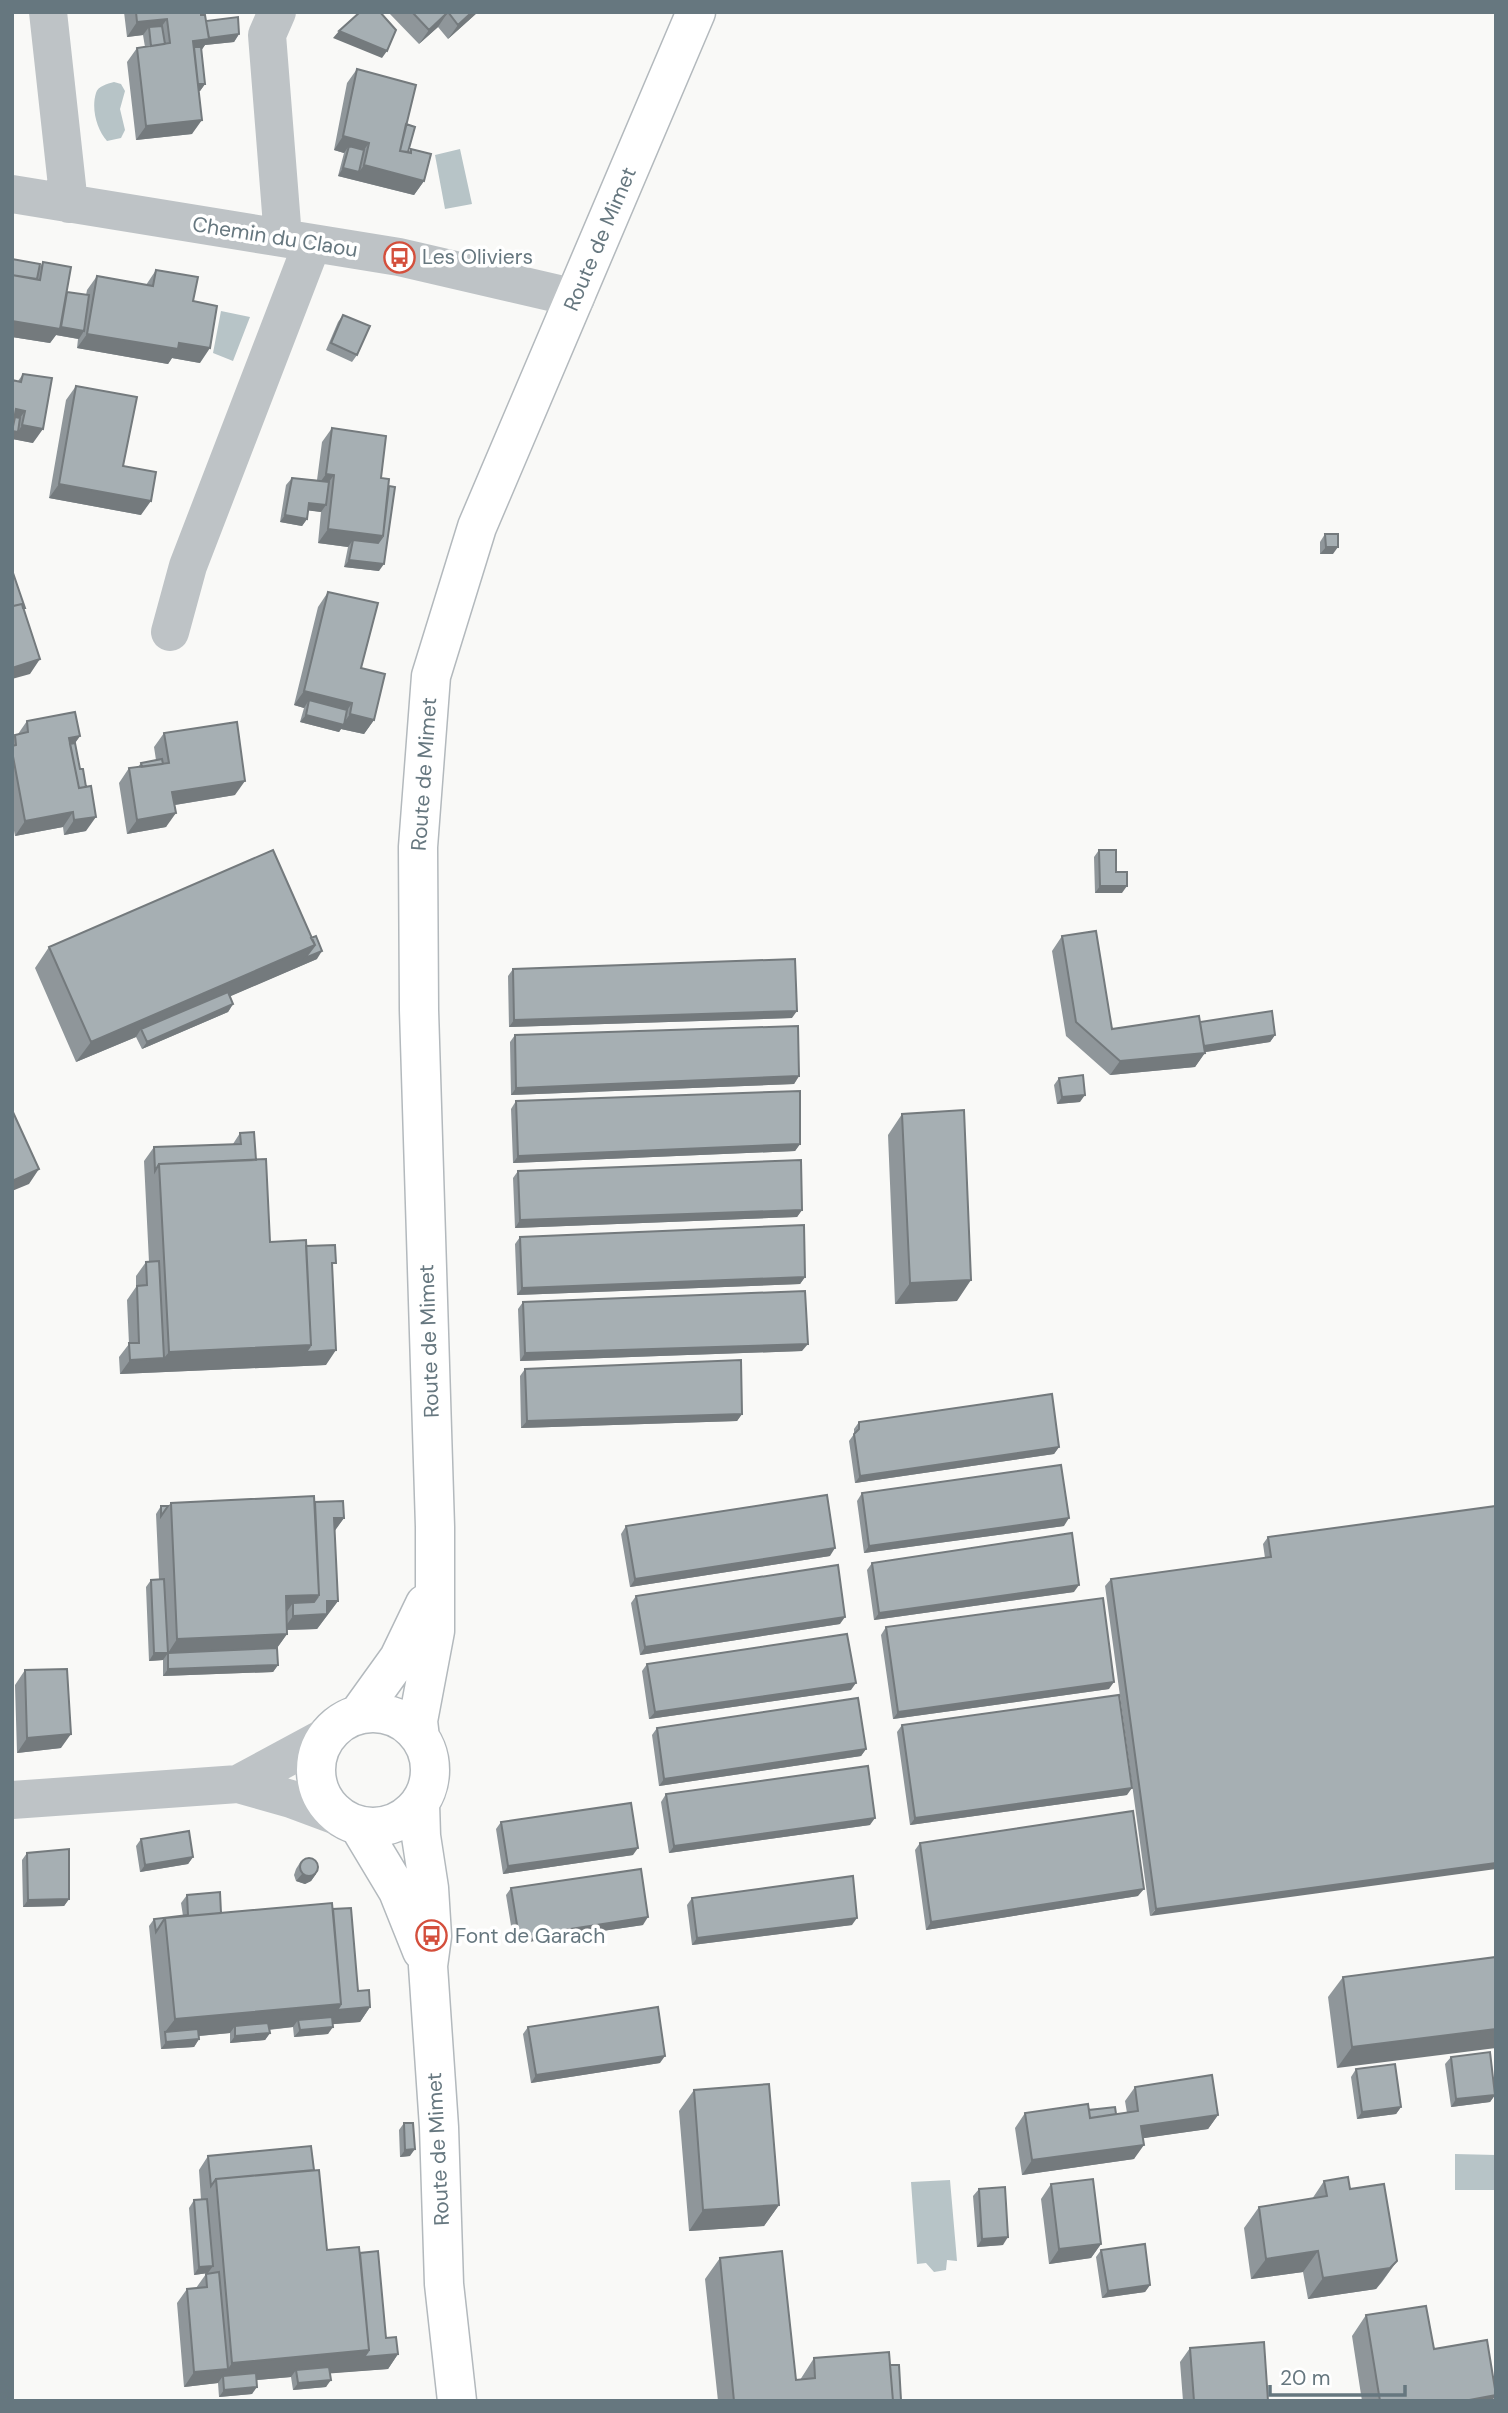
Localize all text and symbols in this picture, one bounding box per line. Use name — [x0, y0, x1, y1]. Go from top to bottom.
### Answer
street label: Route de Mimet — [557, 163, 643, 315]
street label: Chemin du Claou — [190, 210, 360, 264]
bus stop icon: Les Oliviers — [382, 240, 416, 274]
place label: Les Oliviers — [422, 243, 533, 271]
street label: Route de Mimet — [405, 696, 443, 852]
street label: Route de Mimet — [412, 1264, 446, 1418]
bus stop icon: Font de Garach — [415, 1919, 449, 1953]
place label: Font de Garach — [455, 1922, 605, 1950]
street label: Route de Mimet — [420, 2072, 456, 2226]
scale bar — [1270, 2354, 1405, 2398]
text: 20 m — [1280, 2364, 1331, 2392]

